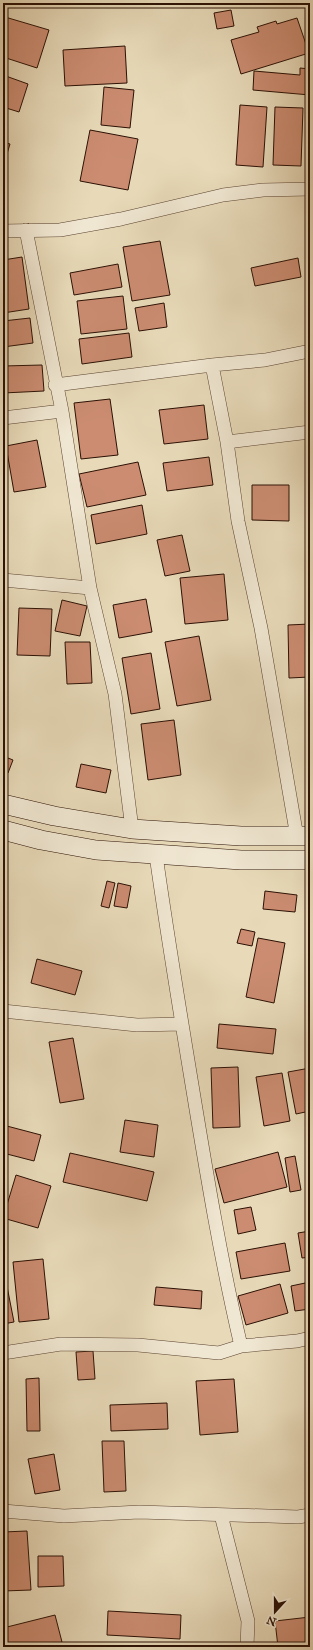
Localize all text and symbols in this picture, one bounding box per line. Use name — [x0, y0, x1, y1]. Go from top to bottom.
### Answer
north arrow — [255, 1592, 295, 1632]
text: N — [264, 1613, 278, 1629]

